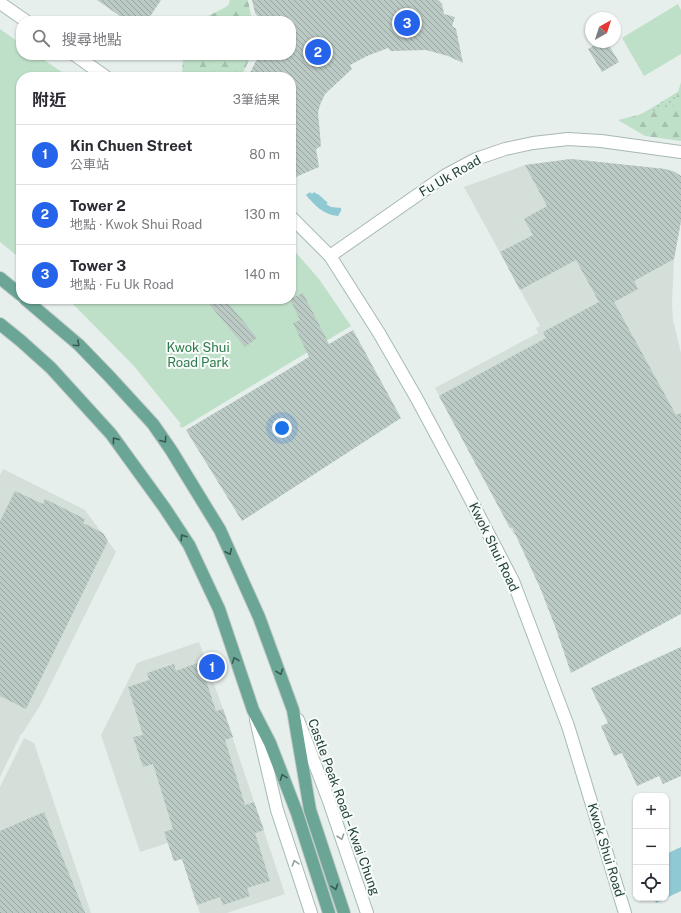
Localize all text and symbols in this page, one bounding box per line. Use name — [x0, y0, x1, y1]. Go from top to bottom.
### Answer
pin: 3 — [394, 8, 420, 38]
north arrow — [585, 12, 621, 48]
search box — [16, 16, 296, 60]
icon: search — [30, 27, 52, 49]
text: 搜尋地點 — [62, 31, 122, 48]
pin: 2 — [305, 37, 331, 67]
text: 附近 — [32, 90, 66, 110]
text: 3筆結果 — [233, 92, 280, 107]
text: Kin Chuen Street — [70, 137, 192, 154]
text: 1 — [42, 147, 48, 162]
text: 80 m — [249, 147, 280, 162]
street label: Fu Uk Road — [417, 152, 483, 200]
text: 公車站 — [70, 157, 109, 172]
text: Tower 2 — [70, 197, 126, 214]
text: 2 — [41, 207, 49, 222]
text: 130 m — [244, 207, 280, 222]
text: 地點 · Kwok Shui Road — [70, 217, 202, 232]
text: Tower 3 — [70, 257, 126, 274]
text: 3 — [41, 267, 49, 282]
text: 140 m — [244, 267, 280, 282]
text: 地點 · Fu Uk Road — [70, 277, 174, 292]
one-way arrow — [72, 339, 80, 346]
park label: Kwok Shui Road Park — [166, 340, 230, 370]
your location — [272, 418, 292, 438]
one-way arrow — [159, 436, 167, 443]
one-way arrow — [112, 437, 119, 444]
street label: Kwok Shui Road — [466, 500, 522, 594]
one-way arrow — [180, 534, 188, 541]
one-way arrow — [224, 548, 232, 555]
pin: 1 — [199, 652, 225, 682]
one-way arrow — [232, 656, 240, 663]
one-way arrow — [275, 668, 284, 675]
street label: Castle Peak Road – Kwai Chung — [305, 717, 383, 897]
one-way arrow — [279, 773, 287, 780]
map controls — [633, 793, 669, 901]
button: + — [633, 793, 669, 829]
street label: Kwok Shui Road — [585, 801, 627, 899]
button: − — [633, 829, 669, 865]
one-way arrow — [337, 834, 345, 841]
one-way arrow — [291, 859, 299, 866]
button: locate — [633, 865, 669, 901]
one-way arrow — [330, 883, 339, 890]

